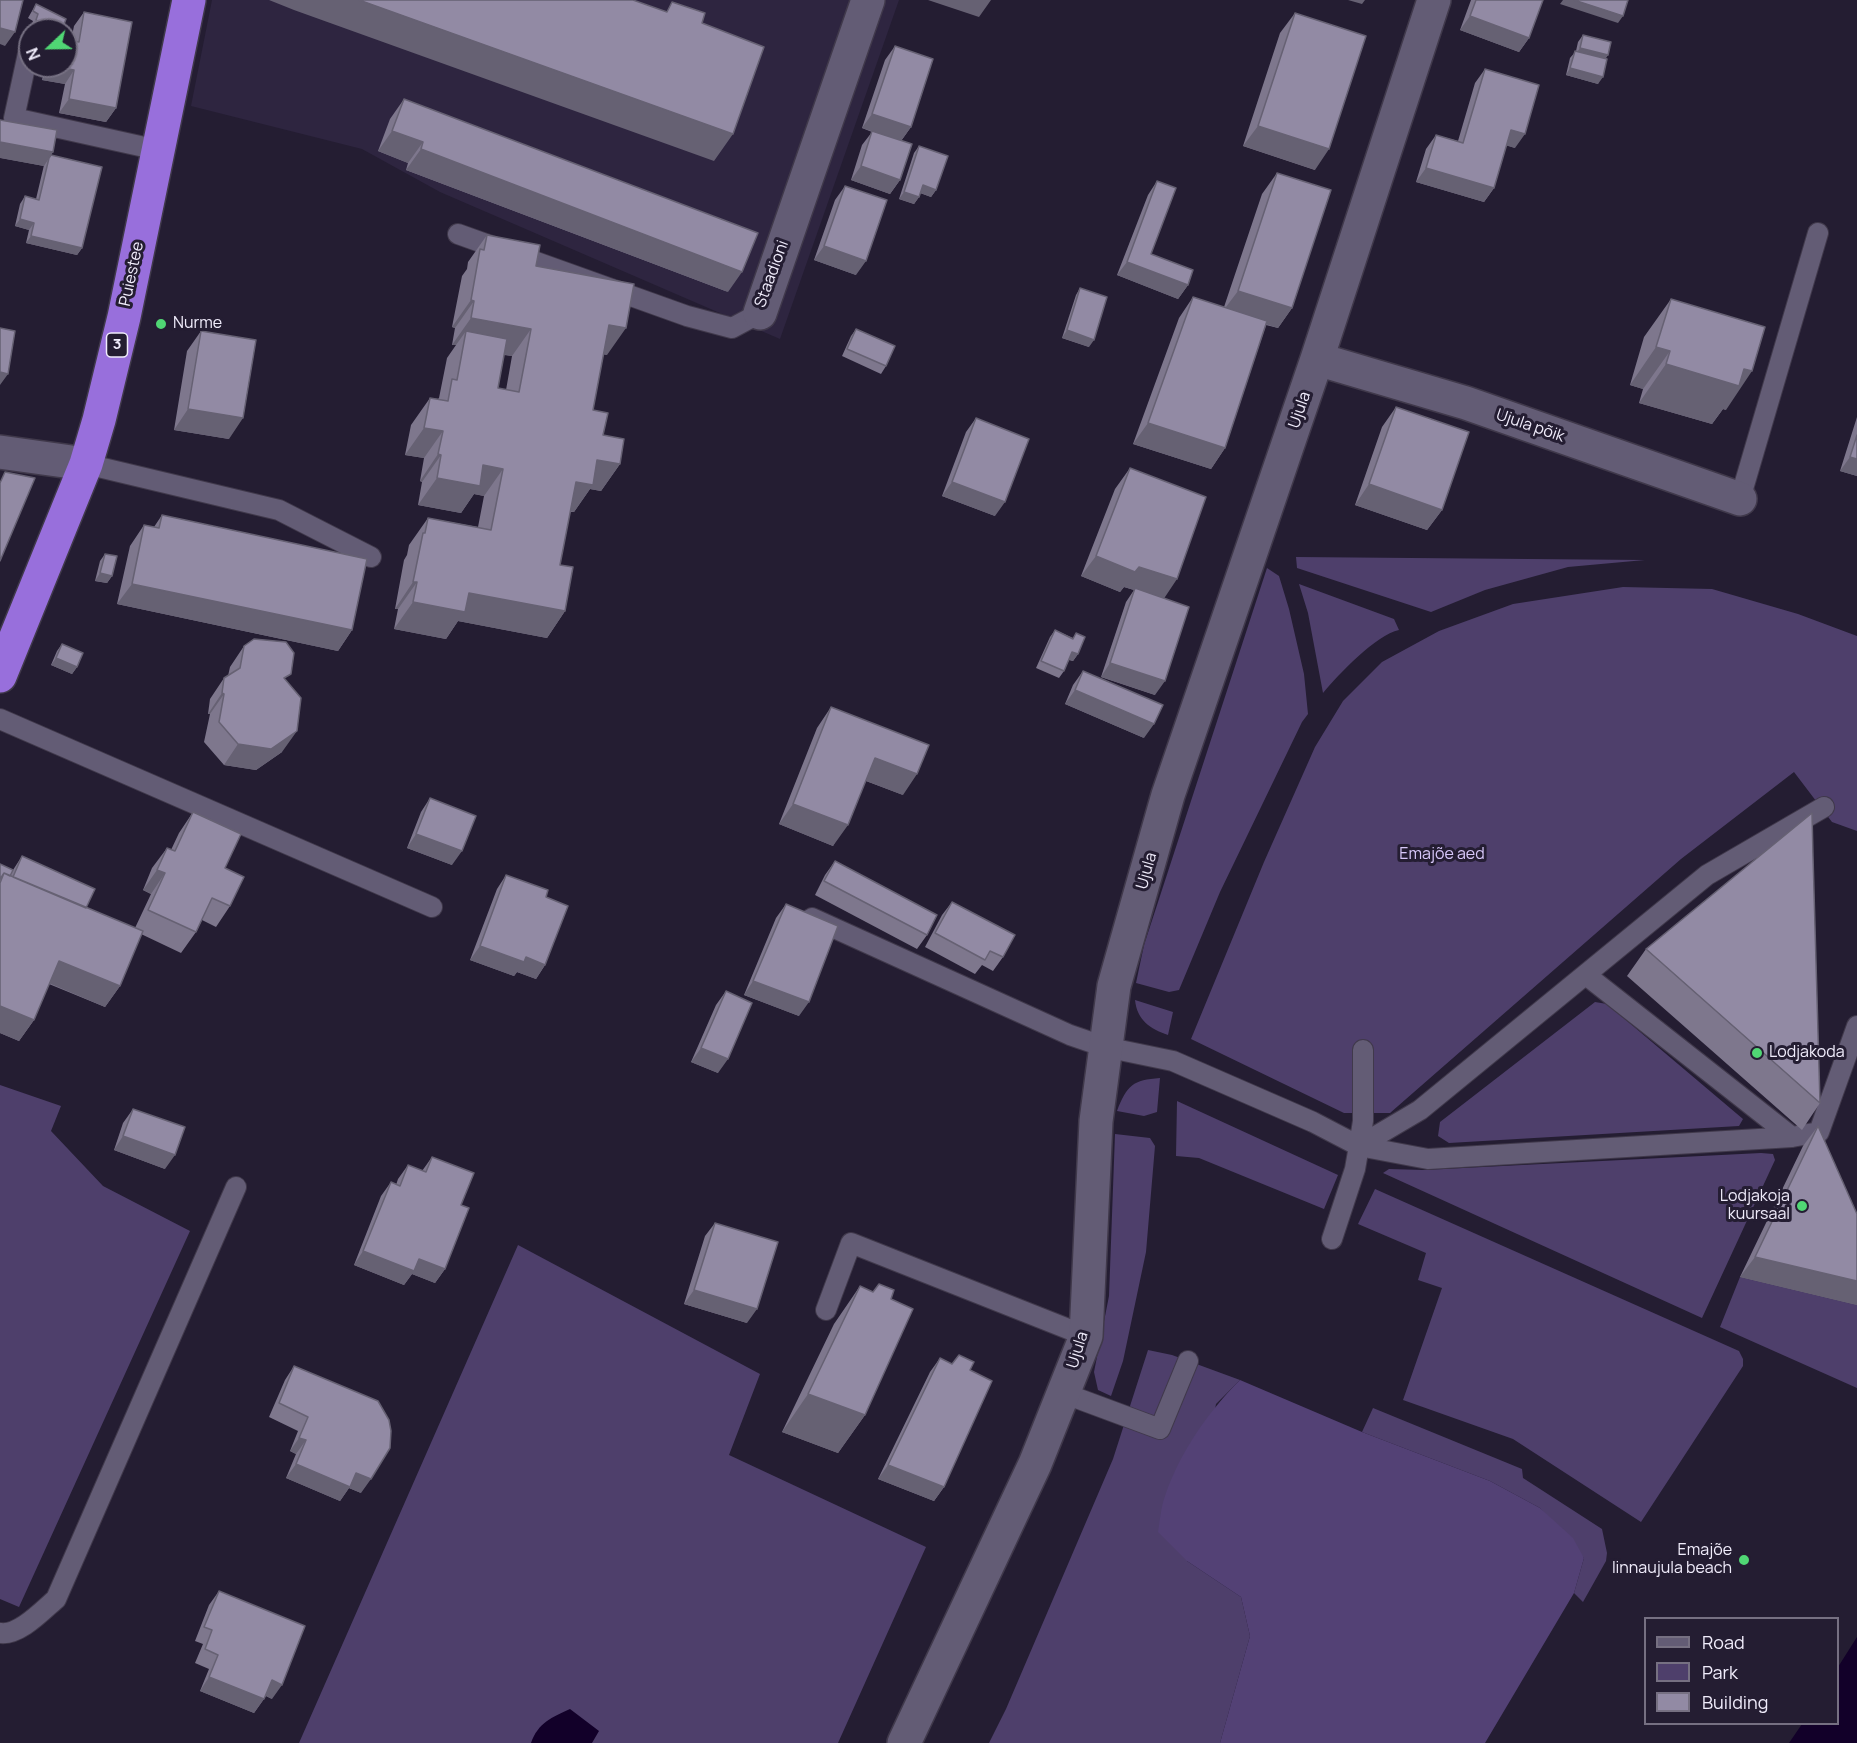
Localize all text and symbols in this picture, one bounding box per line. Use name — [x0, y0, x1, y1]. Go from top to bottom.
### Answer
north arrow — [18, 18, 78, 78]
text: N — [21, 45, 46, 63]
street label: Staadioni — [751, 238, 793, 310]
street label: Puiestee — [116, 240, 148, 308]
place label: Nurme — [173, 314, 222, 334]
marker: Nurme — [154, 317, 168, 331]
road number: 3 — [106, 333, 128, 357]
street label: Ujula — [1285, 389, 1315, 431]
street label: Ujula põik — [1493, 405, 1567, 447]
park label: Emajõe aed — [1399, 845, 1485, 865]
street label: Ujula — [1133, 850, 1161, 892]
place label: Lodjakoda — [1769, 1043, 1845, 1063]
marker: Lodjakoda — [1750, 1046, 1764, 1060]
place label: Lodjakoja kuursaal — [1720, 1187, 1790, 1225]
marker: Lodjakoja kuursaal — [1795, 1199, 1809, 1213]
street label: Ujula — [1063, 1329, 1093, 1371]
place label: Emajõe linnaujula beach — [1612, 1541, 1732, 1579]
marker: Emajõe linnaujula beach — [1737, 1553, 1751, 1567]
legend — [1644, 1617, 1839, 1725]
text: Road — [1702, 1630, 1745, 1654]
text: Park — [1702, 1660, 1738, 1684]
text: Building — [1702, 1690, 1768, 1714]

